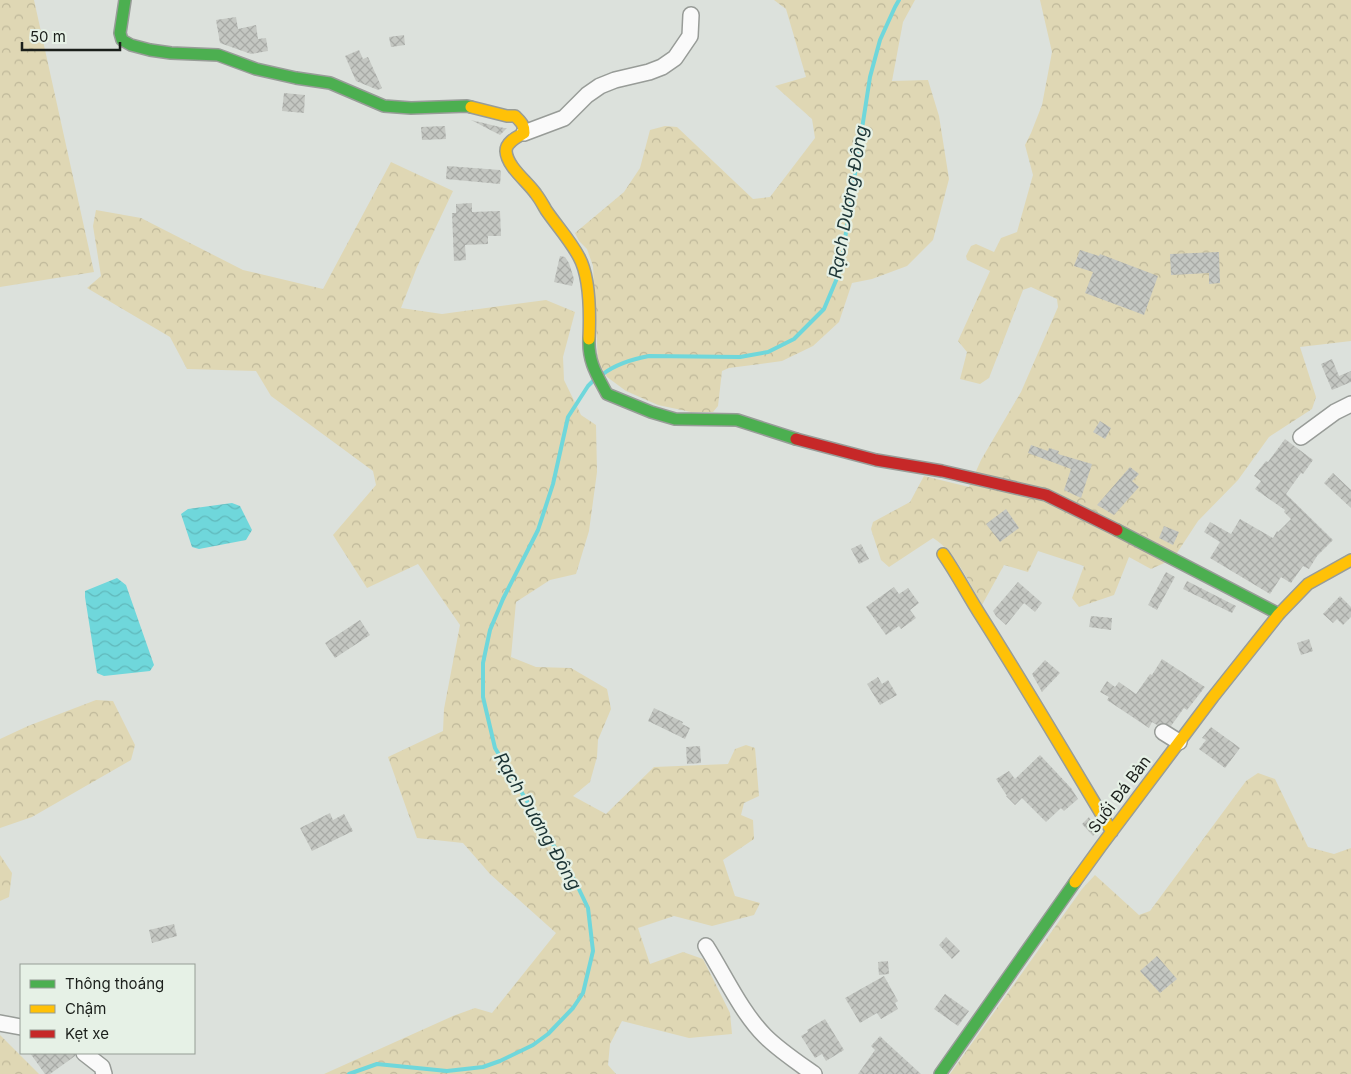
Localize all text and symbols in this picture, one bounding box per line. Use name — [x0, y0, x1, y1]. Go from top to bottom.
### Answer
scale bar — [22, 20, 120, 52]
text: 50 m — [30, 27, 66, 46]
water label: Rạch Dương Đông — [824, 124, 872, 280]
water label: Rạch Dương Đông — [490, 749, 586, 893]
street label: Suối Đá Bàn — [1083, 751, 1155, 837]
legend — [20, 964, 195, 1054]
text: Thông thoáng — [65, 974, 164, 993]
text: Chậm — [65, 999, 106, 1018]
text: Kẹt xe — [65, 1024, 109, 1043]

